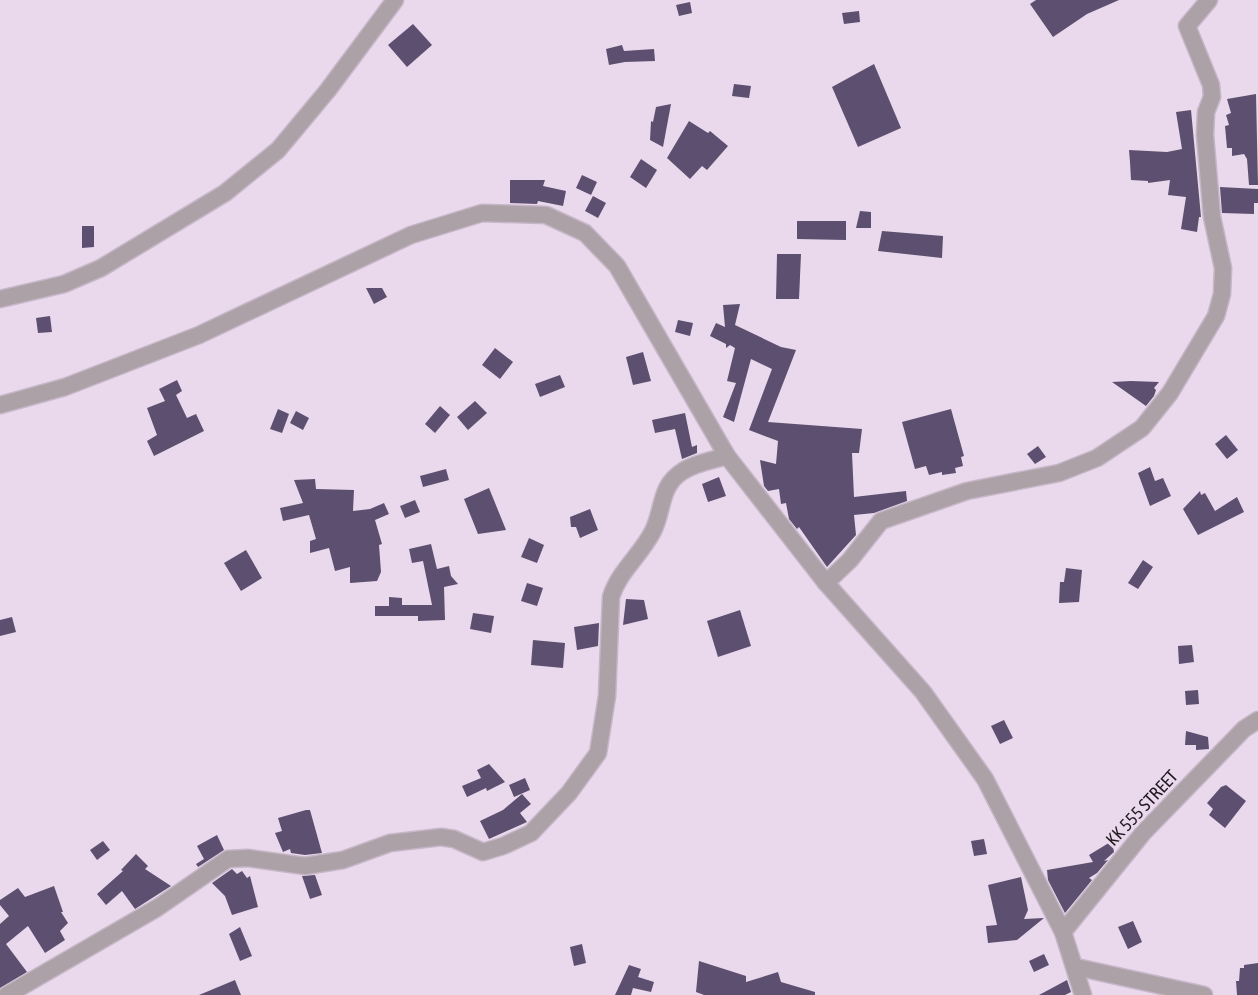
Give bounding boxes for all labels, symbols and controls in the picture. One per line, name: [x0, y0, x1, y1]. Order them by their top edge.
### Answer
street label: KK 555 STREET: [1101, 765, 1182, 850]

